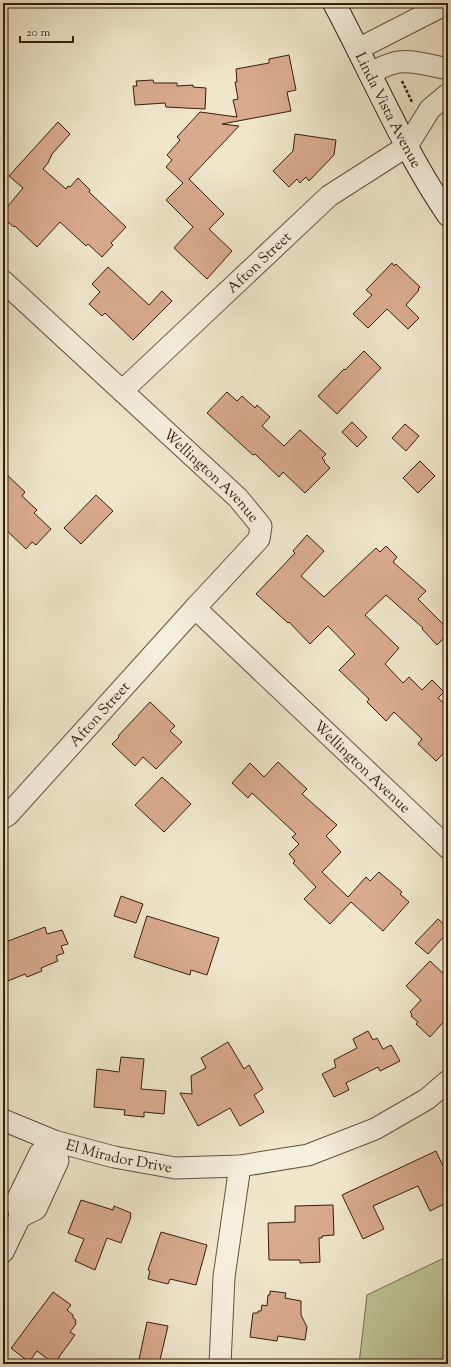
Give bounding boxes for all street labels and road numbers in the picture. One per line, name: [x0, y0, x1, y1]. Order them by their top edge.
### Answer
street label: Linda Vista Avenue: [349, 49, 426, 172]
street label: Afton Street: [223, 228, 297, 299]
street label: Wellington Avenue: [158, 425, 263, 528]
street label: Afton Street: [65, 678, 136, 752]
street label: Wellington Avenue: [308, 717, 414, 819]
street label: El Mirador Drive: [63, 1136, 174, 1179]

